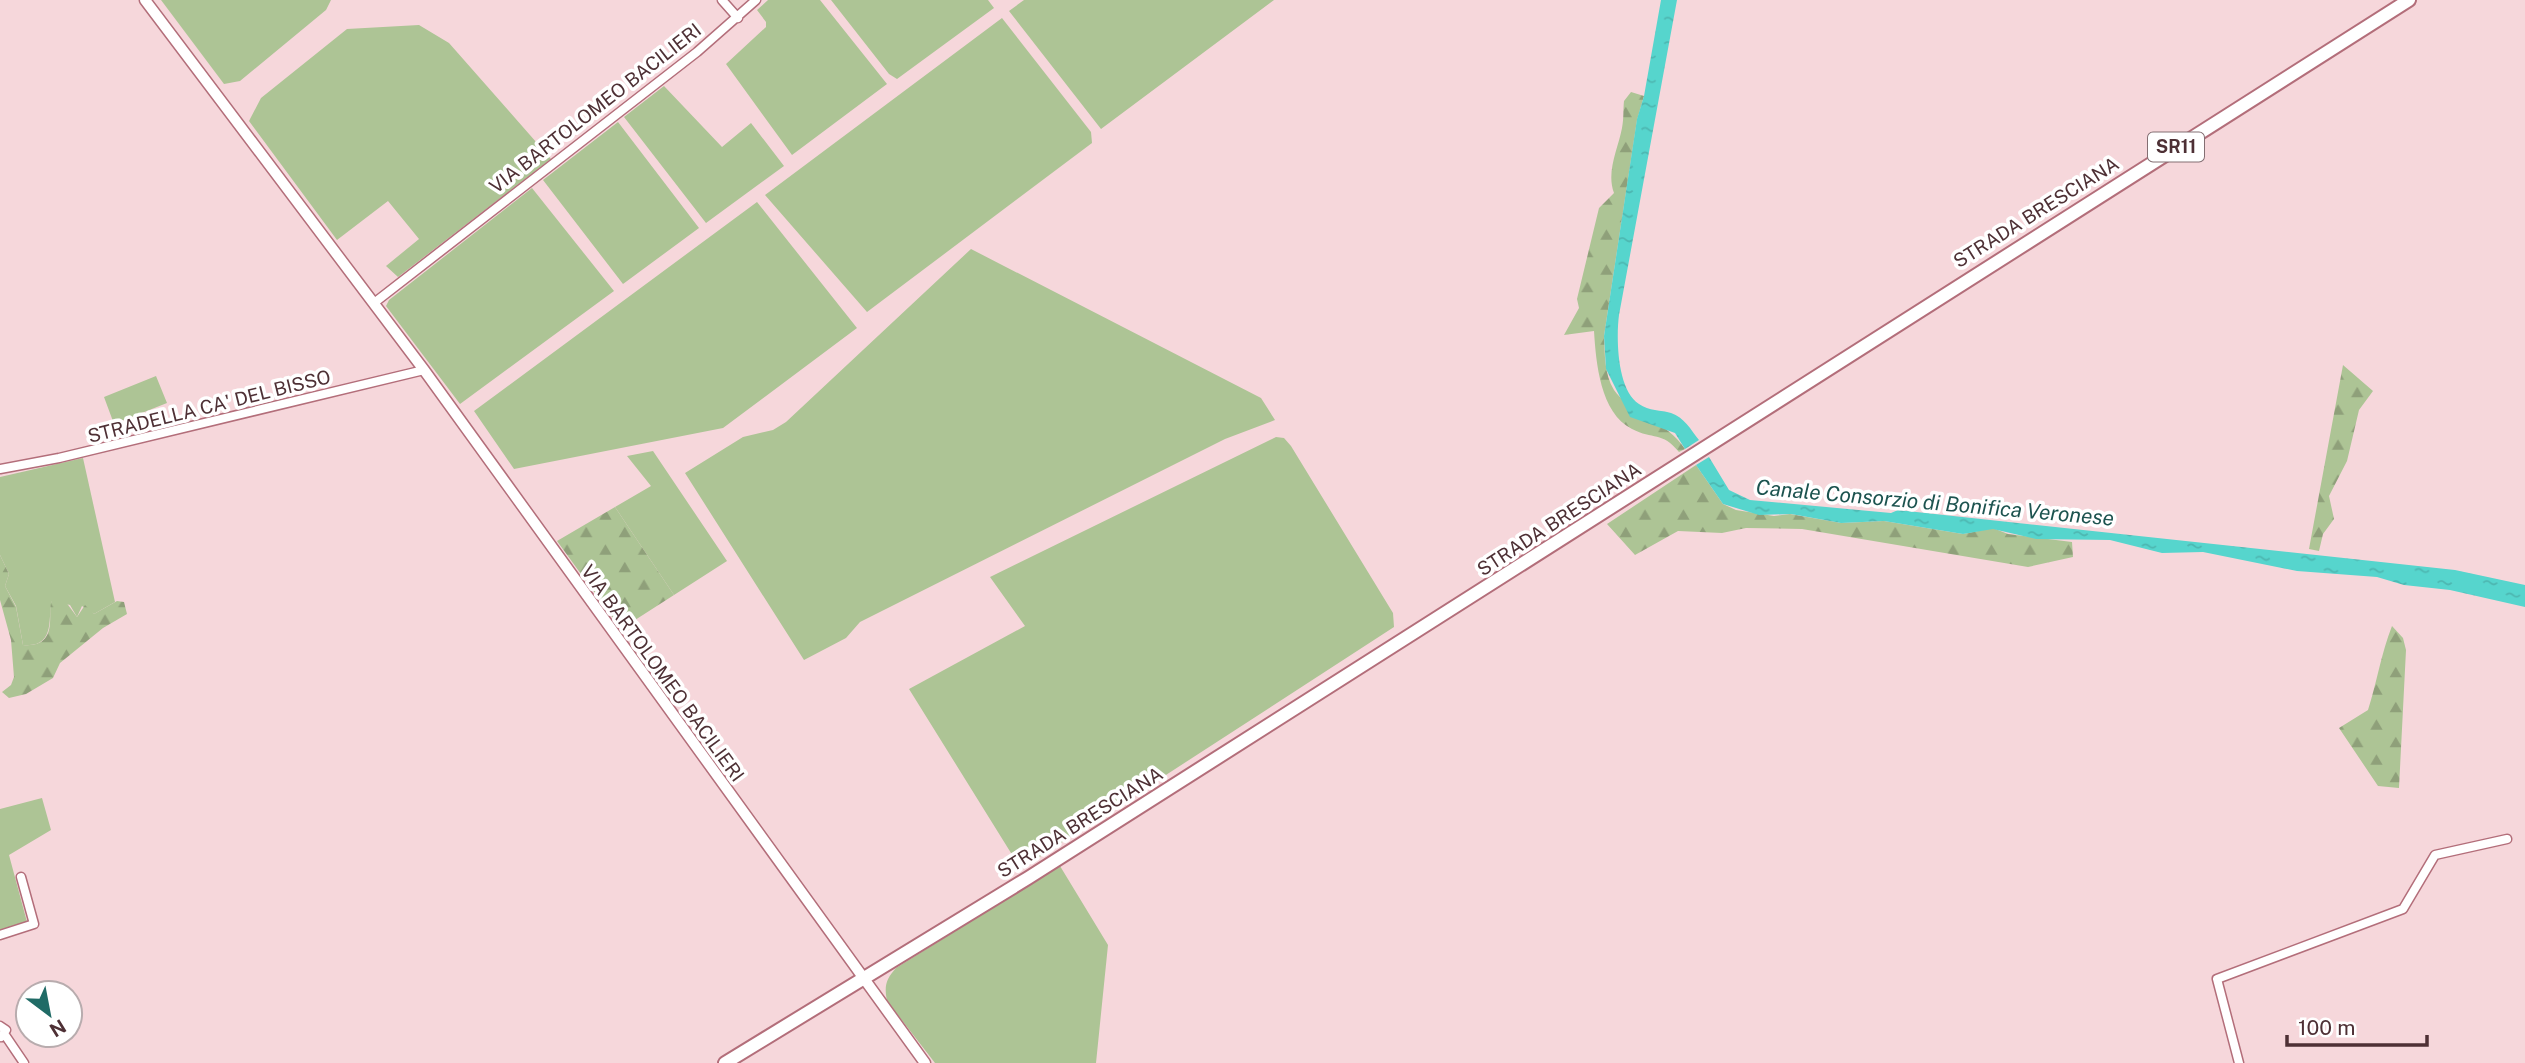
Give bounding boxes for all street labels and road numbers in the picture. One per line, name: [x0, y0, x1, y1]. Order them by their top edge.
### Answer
street label: VIA BARTOLOMEO BACILIERI: [485, 19, 705, 197]
road number: SR11: [2148, 132, 2204, 162]
street label: STRADA BRESCIANA: [1949, 152, 2123, 272]
street label: STRADELLA CA' DEL BISSO: [85, 365, 333, 447]
street label: STRADA BRESCIANA: [1473, 458, 1645, 580]
street label: VIA BARTOLOMEO BACILIERI: [577, 560, 749, 786]
street label: STRADA BRESCIANA: [993, 762, 1167, 882]

